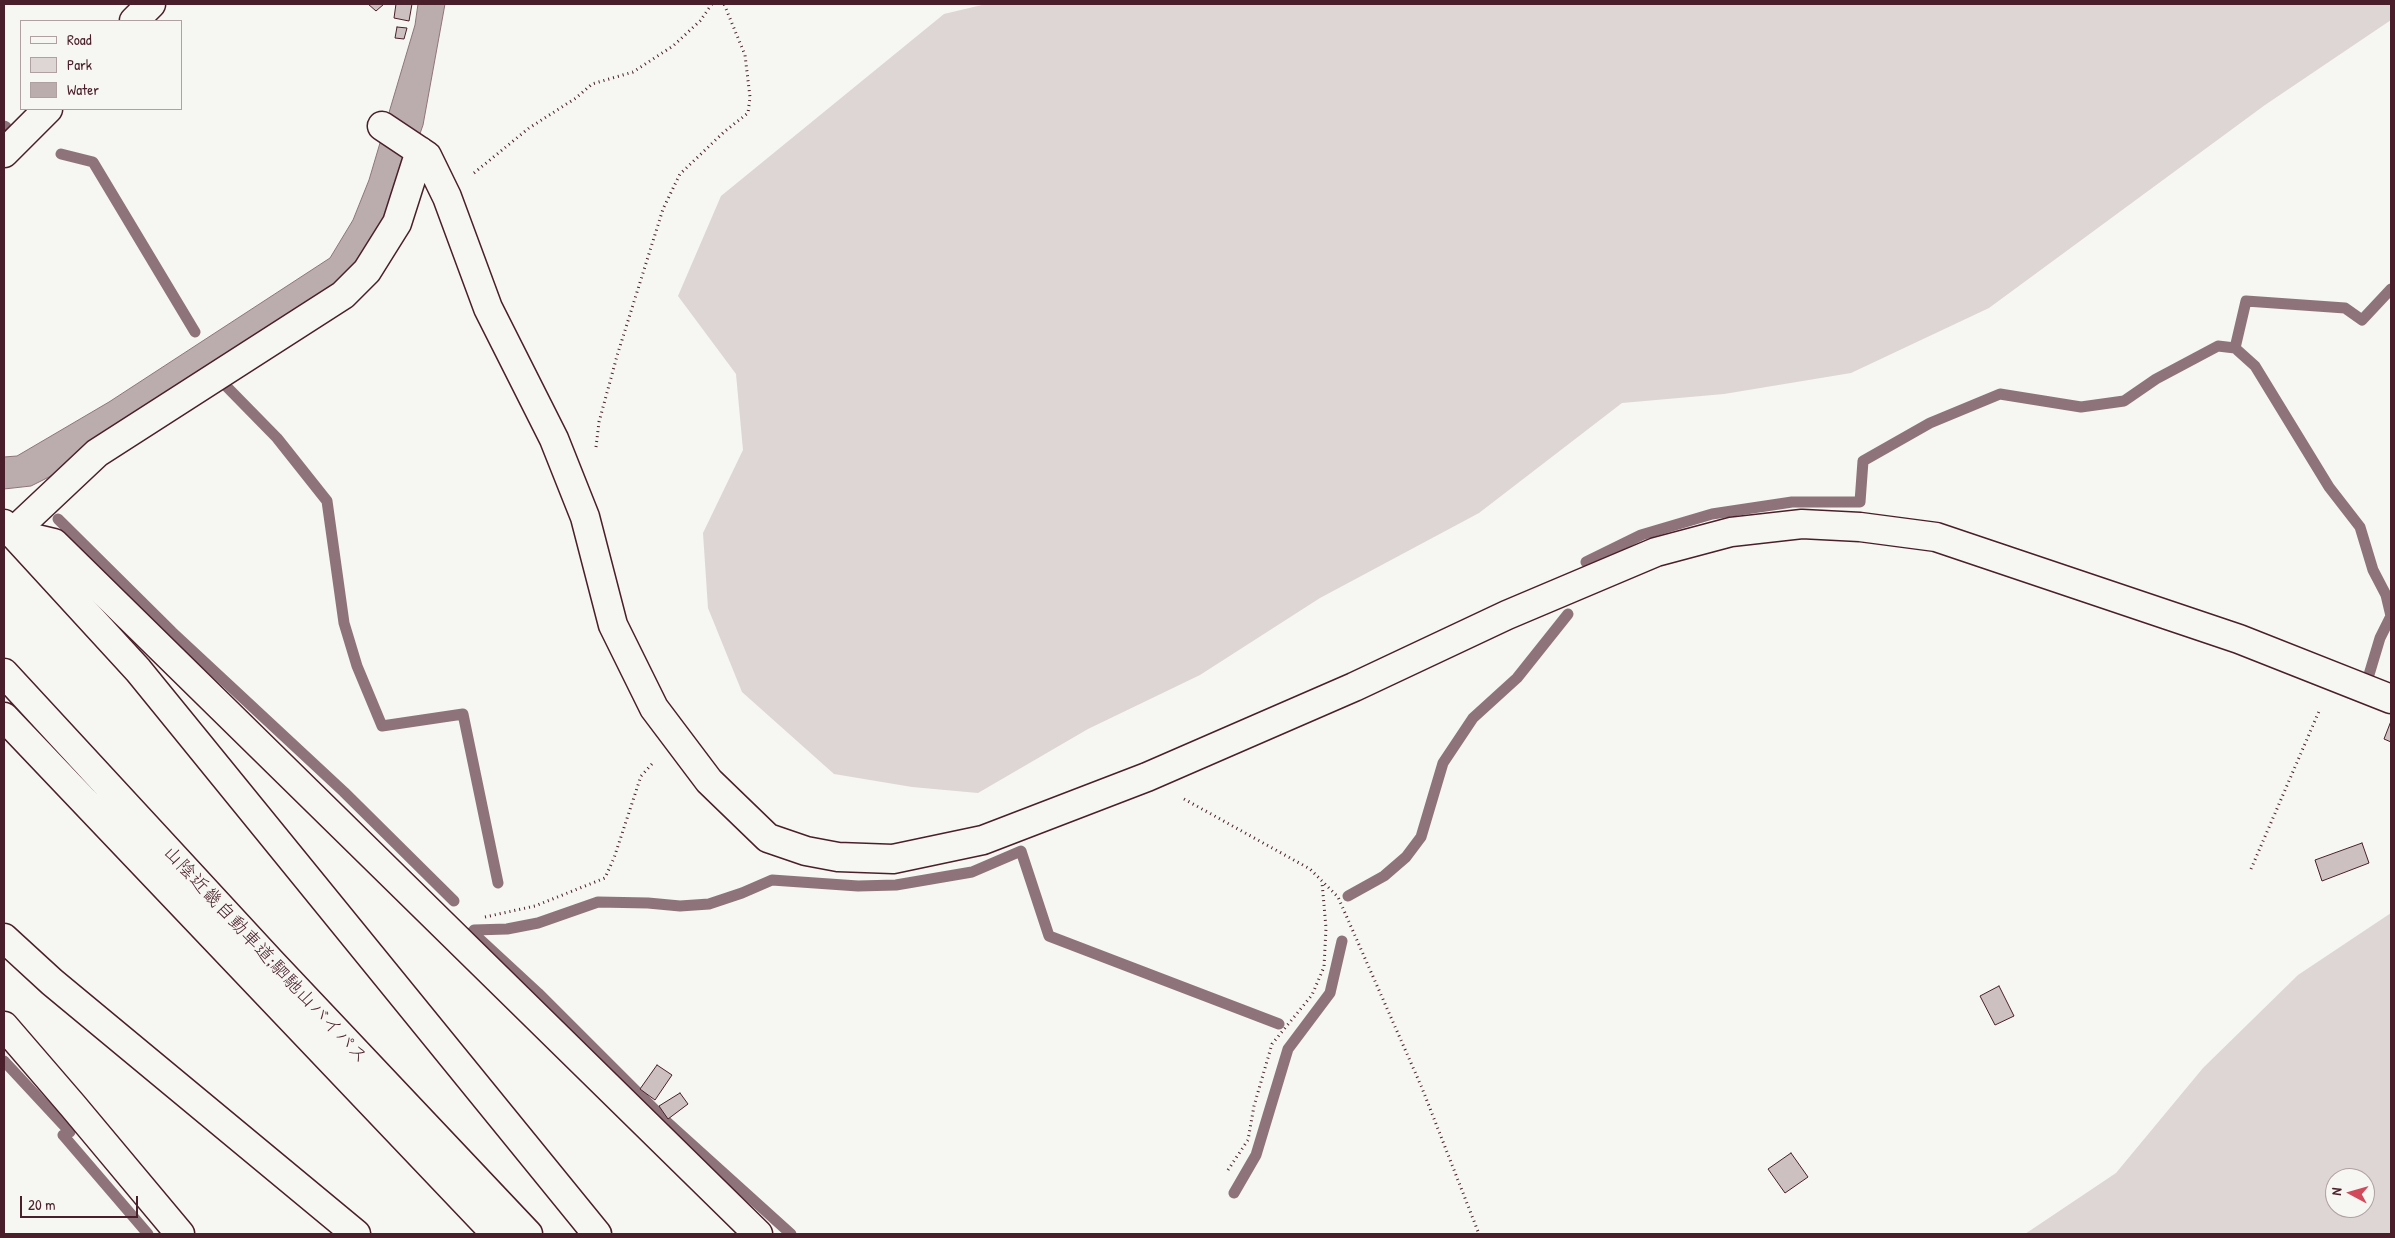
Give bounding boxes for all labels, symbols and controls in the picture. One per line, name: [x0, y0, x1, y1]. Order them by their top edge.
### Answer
legend: [20, 20, 182, 110]
text: Road: [67, 29, 92, 50]
text: Park: [67, 54, 92, 75]
text: Water: [67, 79, 99, 100]
street label: 山陰近畿自動車道;駟馳山バイパス: [158, 841, 372, 1069]
north arrow: [2325, 1168, 2375, 1218]
scale bar: [22, 1186, 140, 1218]
text: N: [2326, 1187, 2345, 1196]
text: 20 m: [28, 1194, 55, 1215]

